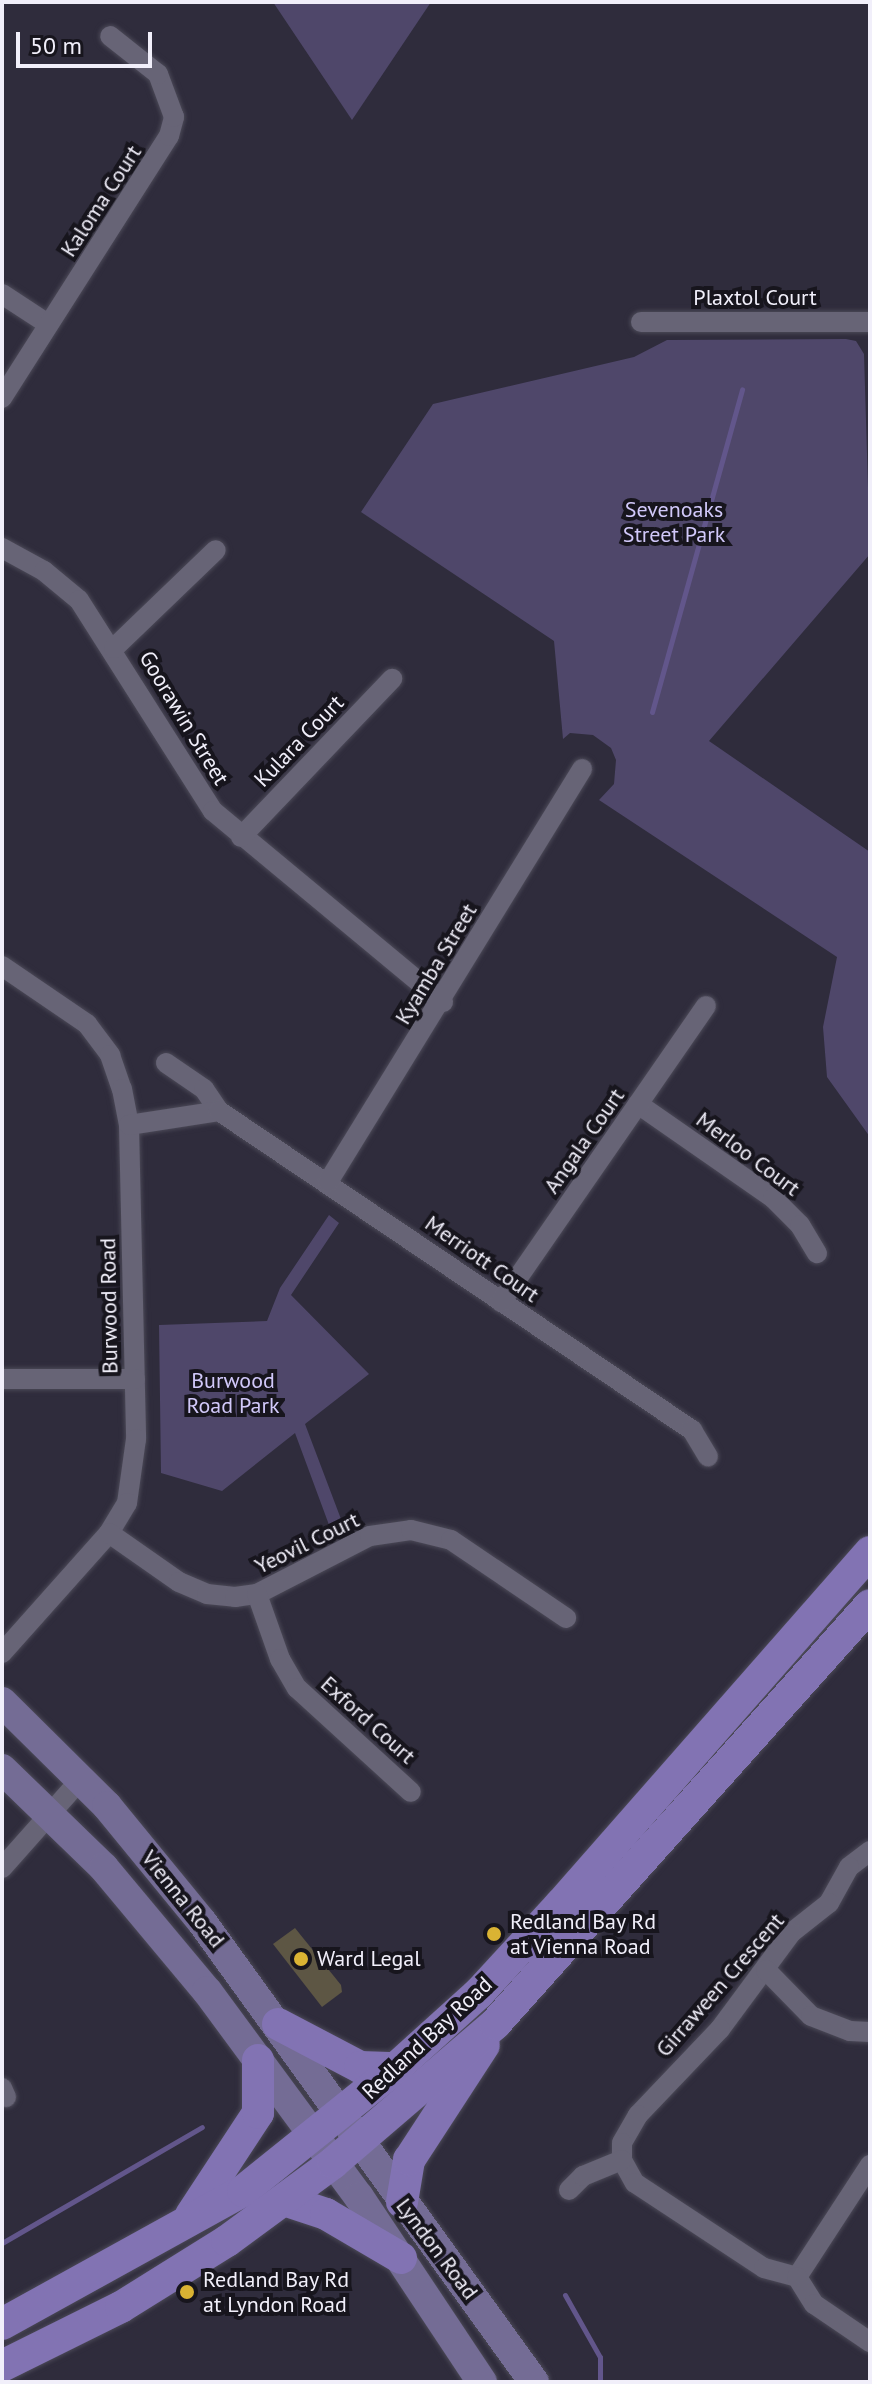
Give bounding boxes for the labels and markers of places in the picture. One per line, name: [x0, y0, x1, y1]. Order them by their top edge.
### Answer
place label: Redland Bay Rd at Vienna Road: [510, 1908, 657, 1960]
marker: Redland Bay Rd at Vienna Road: [485, 1925, 503, 1943]
place label: Ward Legal: [317, 1946, 421, 1972]
marker: Ward Legal: [292, 1950, 310, 1968]
place label: Redland Bay Rd at Lyndon Road: [203, 2266, 350, 2318]
marker: Redland Bay Rd at Lyndon Road: [178, 2283, 196, 2301]

